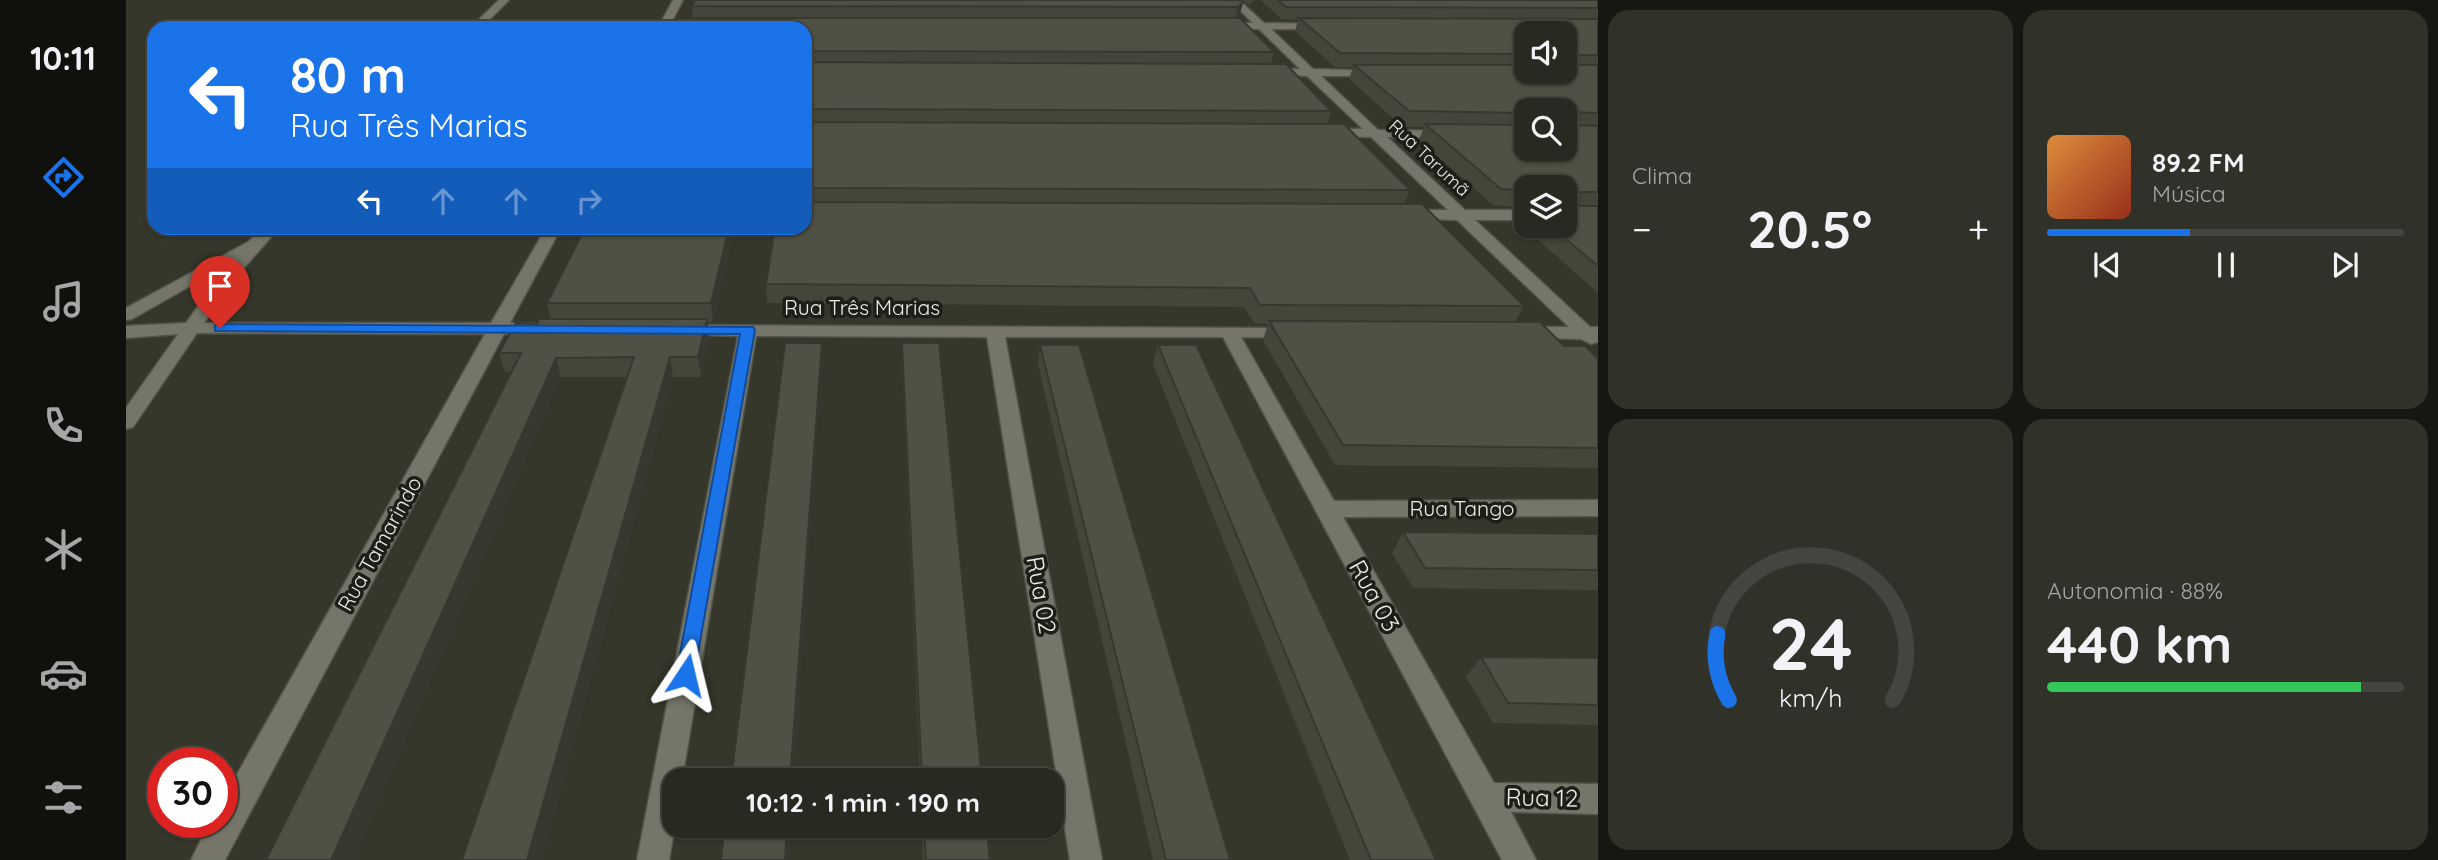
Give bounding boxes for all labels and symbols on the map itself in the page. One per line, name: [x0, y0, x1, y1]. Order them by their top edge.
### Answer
street label: Rua Tarumã: [1384, 114, 1475, 201]
pin: [190, 256, 250, 328]
street label: Rua Três Marias: [784, 294, 940, 320]
street label: Rua Tamarindo: [331, 472, 427, 615]
street label: Rua Tango: [1409, 495, 1515, 521]
street label: Rua 02: [1020, 554, 1064, 636]
street label: Rua 03: [1343, 554, 1407, 637]
position arrow: [649, 638, 723, 712]
speed limit sign: 30: [147, 747, 238, 838]
street label: Rua 12: [1505, 781, 1579, 813]

